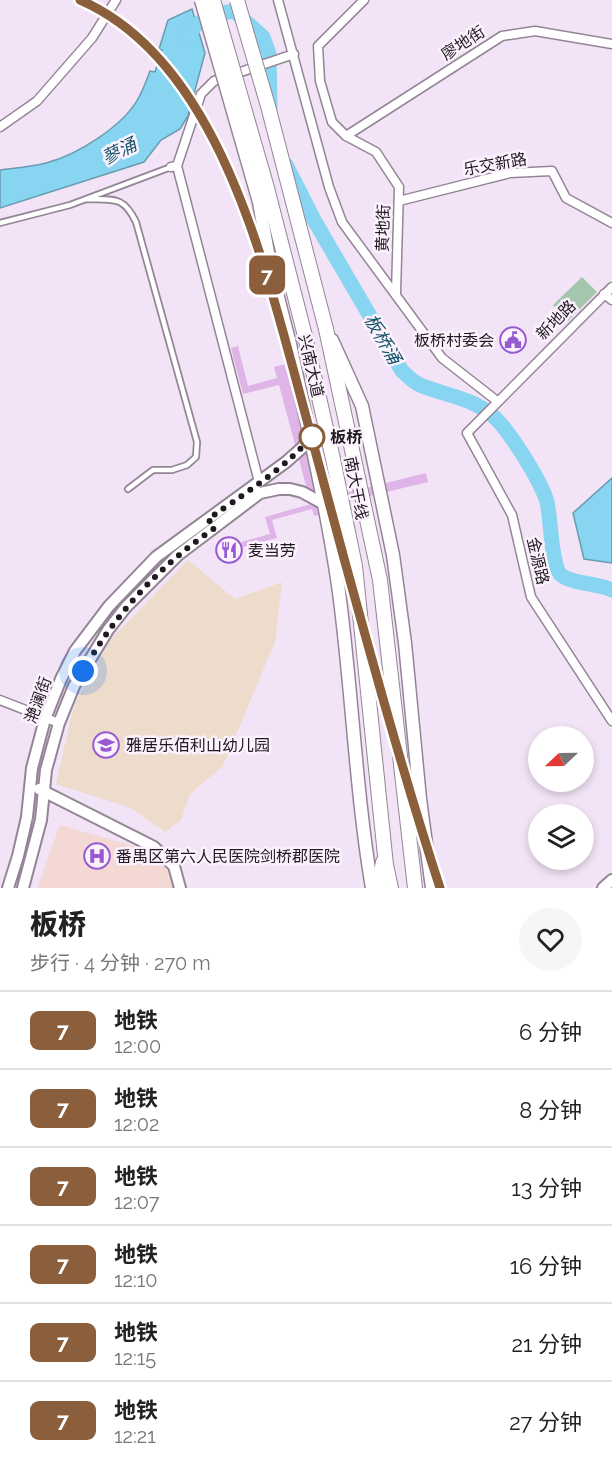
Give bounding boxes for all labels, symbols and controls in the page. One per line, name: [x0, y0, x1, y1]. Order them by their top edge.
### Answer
street label: 廖地街: [438, 22, 488, 64]
water label: 蓼涌: [98, 133, 142, 168]
street label: 乐交新路: [462, 149, 528, 179]
street label: 黄地街: [373, 204, 393, 252]
line badge: 7: [248, 256, 286, 294]
text: 7: [261, 263, 273, 288]
street label: 新地路: [532, 296, 580, 344]
water label: 板桥涌: [360, 310, 407, 369]
public building icon: 板桥村委会: [498, 325, 528, 355]
place label: 板桥村委会: [414, 331, 494, 350]
street label: 兴南大道: [295, 333, 327, 399]
marker: 板桥: [299, 424, 325, 450]
place label: 板桥: [330, 428, 363, 447]
street label: 南大干线: [341, 455, 371, 521]
restaurant icon: 麦当劳: [214, 535, 244, 565]
street label: 金源路: [523, 535, 553, 587]
place label: 麦当劳: [248, 541, 296, 560]
your location: [68, 656, 98, 686]
street label: 滟澜街: [21, 674, 55, 726]
north arrow: [528, 726, 594, 792]
map controls: [528, 726, 594, 870]
school or university icon: 雅居乐佰利山幼儿园: [91, 730, 121, 760]
place label: 雅居乐佰利山幼儿园: [126, 736, 270, 755]
button: layers: [528, 804, 594, 870]
hospital icon: 番禺区第六人民医院剑桥郡医院: [82, 841, 112, 871]
place label: 番禺区第六人民医院剑桥郡医院: [116, 847, 340, 866]
text: 板桥: [30, 908, 86, 941]
button: heart: [519, 908, 582, 971]
text: 步行 · 4 分钟 · 270 m: [30, 951, 211, 975]
text: 地铁: [114, 1007, 158, 1033]
text: 7: [57, 1018, 69, 1043]
text: 6 分钟: [519, 1019, 582, 1045]
text: 12:00: [114, 1034, 161, 1058]
text: 地铁: [114, 1085, 158, 1111]
text: 7: [57, 1096, 69, 1121]
text: 8 分钟: [519, 1097, 582, 1123]
text: 12:02: [114, 1112, 159, 1136]
text: 地铁: [114, 1163, 158, 1189]
text: 7: [57, 1174, 69, 1199]
text: 13 分钟: [511, 1175, 582, 1201]
text: 12:07: [114, 1190, 160, 1214]
text: 地铁: [114, 1241, 158, 1267]
text: 7: [57, 1252, 69, 1277]
text: 16 分钟: [510, 1253, 582, 1279]
text: 12:10: [114, 1268, 158, 1292]
text: 地铁: [114, 1319, 158, 1345]
text: 7: [57, 1330, 69, 1355]
text: 21 分钟: [512, 1331, 582, 1357]
text: 12:15: [114, 1346, 156, 1370]
text: 地铁: [114, 1397, 158, 1423]
text: 7: [57, 1408, 69, 1433]
text: 27 分钟: [509, 1409, 582, 1435]
text: 12:21: [114, 1424, 156, 1448]

